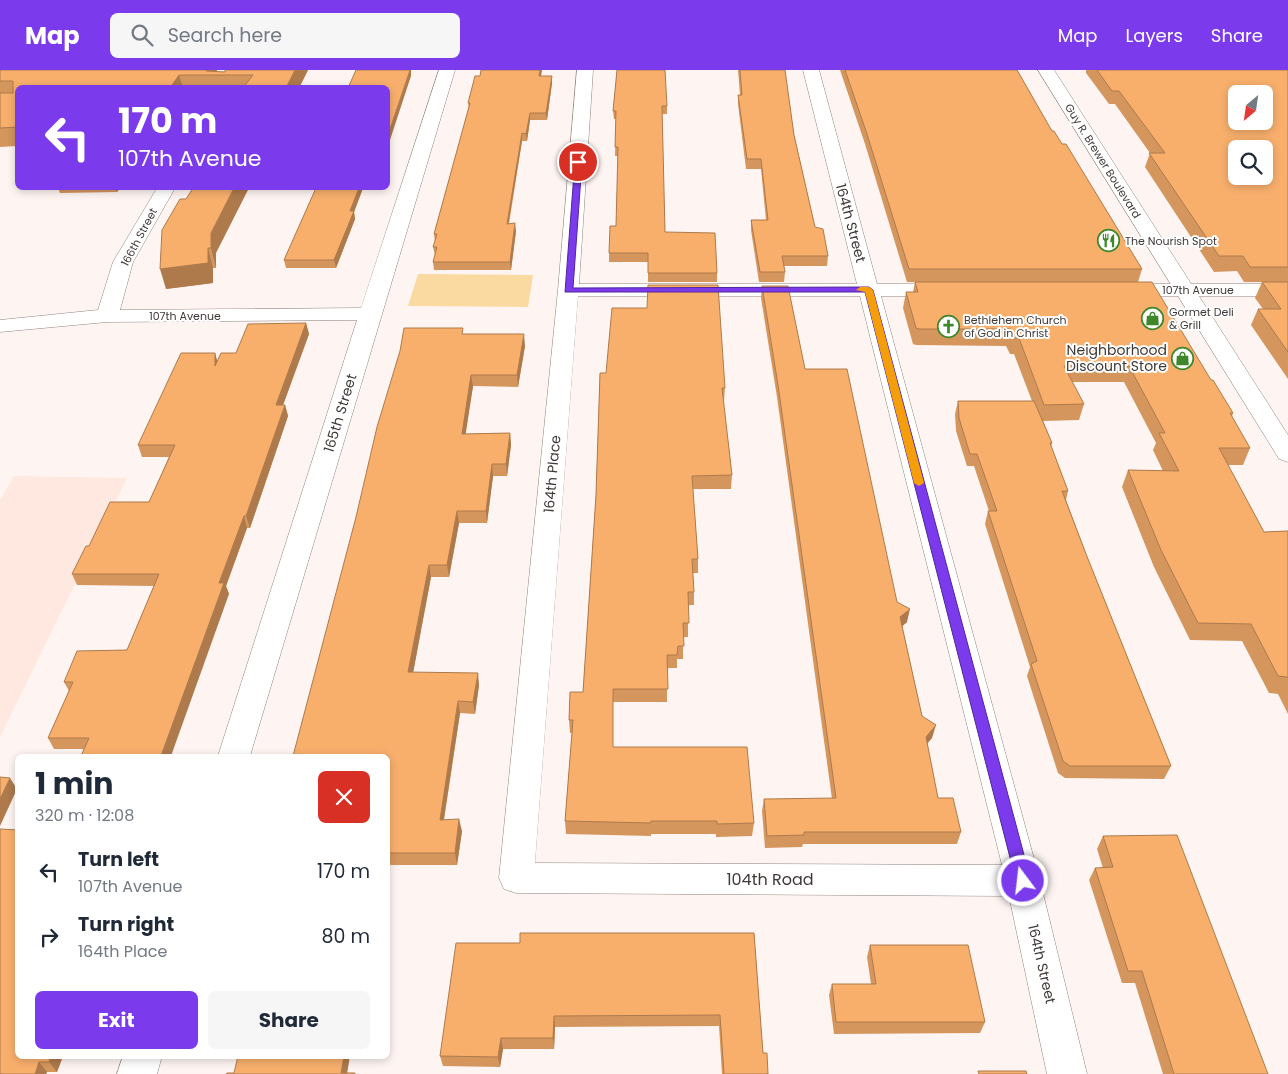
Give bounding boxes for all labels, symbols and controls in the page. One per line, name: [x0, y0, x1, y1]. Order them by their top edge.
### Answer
search box: [110, 13, 460, 58]
text: Map: [25, 19, 80, 52]
icon: search: [128, 21, 156, 49]
text: Search here: [168, 22, 282, 49]
text: Map: [1058, 23, 1098, 48]
text: Layers: [1126, 23, 1183, 48]
text: Share: [1211, 23, 1263, 48]
north arrow: [1228, 85, 1272, 130]
map controls: [1228, 85, 1273, 185]
text: 170 m: [118, 96, 217, 145]
street label: Guy R. Brewer Boulevard: [1061, 100, 1145, 222]
icon: left: [35, 105, 100, 170]
button: search: [1228, 140, 1273, 185]
pin: [557, 141, 599, 183]
text: 107th Avenue: [118, 143, 261, 174]
icon: arrive: [564, 148, 592, 176]
street label: 164th Street: [831, 181, 871, 265]
street label: 166th Street: [117, 205, 161, 269]
restaurant icon: The Nourish Spot: [1097, 229, 1121, 253]
place label: The Nourish Spot: [1125, 233, 1217, 249]
street label: 107th Avenue: [1162, 282, 1234, 298]
place label: Gormet Deli & Grill: [1169, 304, 1234, 333]
shop icon: Gormet Deli & Grill: [1141, 306, 1165, 330]
street label: 107th Avenue: [149, 308, 221, 324]
place label: Bethlehem Church of God in Christ: [964, 312, 1067, 341]
church icon: Bethlehem Church of God in Christ: [936, 314, 960, 338]
place label: Neighborhood Discount Store: [1066, 340, 1167, 376]
shop icon: Neighborhood Discount Store: [1171, 346, 1195, 370]
street label: 165th Street: [319, 371, 361, 455]
street label: 164th Place: [539, 434, 565, 514]
text: 1 min: [35, 762, 113, 805]
button: close: [318, 771, 370, 823]
text: 320 m · 12:08: [35, 804, 134, 827]
text: Turn left: [78, 846, 159, 873]
position arrow: [996, 854, 1048, 906]
icon: left: [35, 858, 63, 886]
text: 170 m: [317, 858, 370, 885]
street label: 104th Road: [726, 868, 814, 891]
text: 107th Avenue: [78, 875, 182, 898]
text: Turn right: [78, 911, 174, 938]
street label: 164th Street: [1023, 922, 1061, 1006]
icon: right: [35, 923, 63, 951]
text: 80 m: [321, 923, 370, 950]
text: 164th Place: [78, 940, 167, 963]
button: Exit: [35, 991, 198, 1049]
button: Share: [208, 991, 370, 1049]

